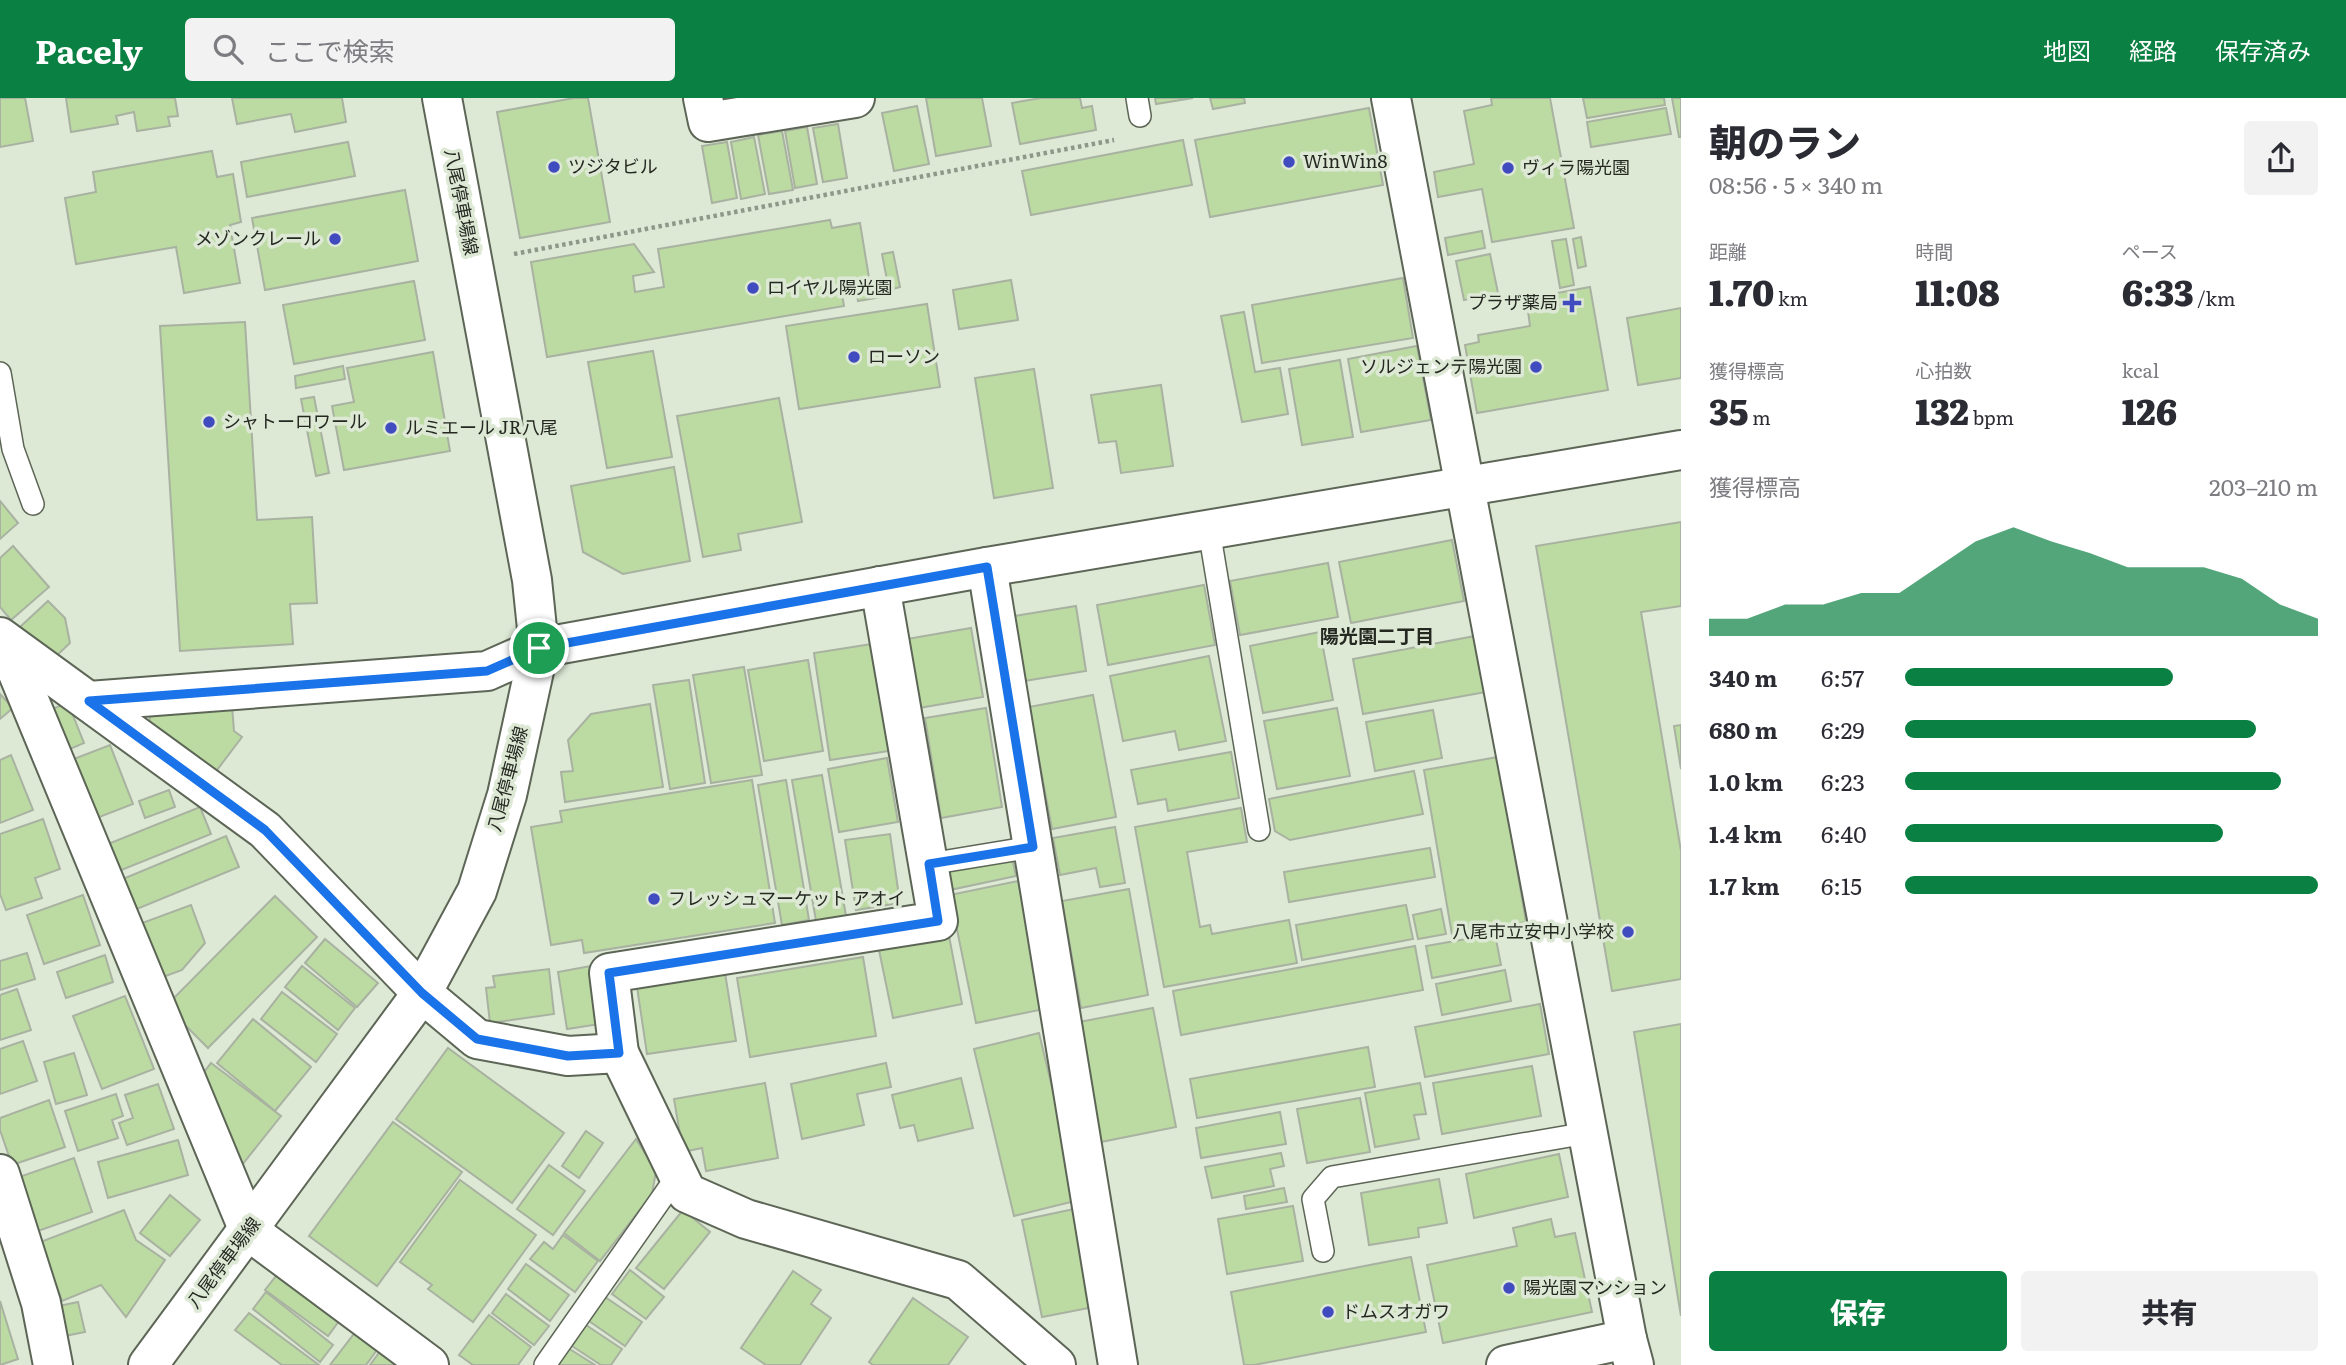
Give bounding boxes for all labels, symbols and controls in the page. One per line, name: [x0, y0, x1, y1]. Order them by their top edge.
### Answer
search box: [185, 18, 675, 81]
text: Pacely: [35, 25, 143, 74]
icon: search: [209, 30, 247, 68]
text: ここで検索: [265, 30, 395, 69]
text: 地図: [2043, 32, 2091, 67]
text: 経路: [2129, 32, 2177, 67]
text: 保存済み: [2215, 32, 2311, 67]
text: 朝のラン: [1709, 112, 1861, 169]
button: share: [2244, 121, 2318, 195]
street label: 八尾停車場線: [439, 146, 486, 257]
place label: WinWin8: [1303, 147, 1387, 174]
place label: ツジタビル: [568, 152, 658, 179]
place label: ヴィラ陽光園: [1522, 153, 1630, 180]
marker: WinWin8: [1281, 154, 1297, 170]
marker: ツジタビル: [546, 159, 562, 175]
marker: ヴィラ陽光園: [1500, 160, 1516, 176]
text: 08:56 · 5 × 340 m: [1709, 167, 1883, 201]
place label: メゾンクレール: [195, 224, 321, 251]
marker: メゾンクレール: [327, 231, 343, 247]
text: 距離: [1709, 237, 1747, 265]
text: 時間: [1915, 237, 1953, 265]
text: ペース: [2122, 237, 2178, 265]
text: 1.70: [1709, 265, 1774, 317]
text: 11:08: [1915, 265, 2000, 317]
text: 6:33: [2122, 265, 2194, 317]
place label: ロイヤル陽光園: [767, 273, 892, 300]
marker: ロイヤル陽光園: [745, 280, 761, 296]
text: km: [1774, 284, 1808, 312]
text: /km: [2194, 284, 2235, 312]
place label: プラザ薬局: [1468, 288, 1558, 315]
marker: プラザ薬局: [1564, 295, 1580, 311]
place label: ローソン: [868, 342, 940, 369]
marker: ローソン: [846, 349, 862, 365]
place label: ソルジェンテ陽光園: [1360, 352, 1522, 379]
text: 獲得標高: [1709, 356, 1785, 384]
text: 心拍数: [1915, 356, 1972, 384]
text: kcal: [2122, 356, 2159, 384]
marker: ソルジェンテ陽光園: [1528, 359, 1544, 375]
text: 35: [1709, 384, 1748, 436]
text: 132: [1915, 384, 1969, 436]
text: 126: [2122, 384, 2177, 436]
text: m: [1748, 403, 1771, 431]
text: bpm: [1969, 403, 2014, 431]
place label: シャトーロワール: [223, 407, 367, 434]
place label: ルミエール JR八尾: [405, 413, 558, 440]
marker: シャトーロワール: [201, 414, 217, 430]
marker: ルミエール JR八尾: [383, 420, 399, 436]
text: 獲得標高: [1709, 469, 1801, 503]
text: 203–210 m: [2209, 469, 2318, 503]
pin: [509, 618, 569, 678]
district label: 陽光園二丁目: [1320, 621, 1434, 649]
icon: arrive: [520, 629, 558, 667]
text: 340 m: [1709, 660, 1777, 694]
text: 6:57: [1821, 660, 1864, 694]
text: 680 m: [1709, 712, 1778, 746]
text: 6:29: [1821, 712, 1864, 746]
street label: 八尾停車場線: [480, 723, 534, 834]
text: 1.0 km: [1709, 764, 1783, 798]
text: 6:23: [1821, 764, 1865, 798]
text: 1.4 km: [1709, 816, 1782, 850]
text: 6:40: [1821, 816, 1867, 850]
text: 1.7 km: [1709, 868, 1780, 902]
text: 6:15: [1821, 868, 1862, 902]
place label: フレッシュマーケット アオイ: [668, 884, 906, 911]
marker: フレッシュマーケット アオイ: [646, 891, 662, 907]
place label: 八尾市立安中小学校: [1452, 917, 1614, 944]
marker: 八尾市立安中小学校: [1620, 924, 1636, 940]
street label: 八尾停車場線: [180, 1211, 266, 1313]
button: 保存: [1709, 1271, 2007, 1351]
button: 共有: [2021, 1271, 2318, 1351]
place label: 陽光園マンション: [1523, 1273, 1667, 1300]
marker: 陽光園マンション: [1501, 1280, 1517, 1296]
place label: ドムスオガワ: [1342, 1297, 1450, 1324]
marker: ドムスオガワ: [1320, 1304, 1336, 1320]

